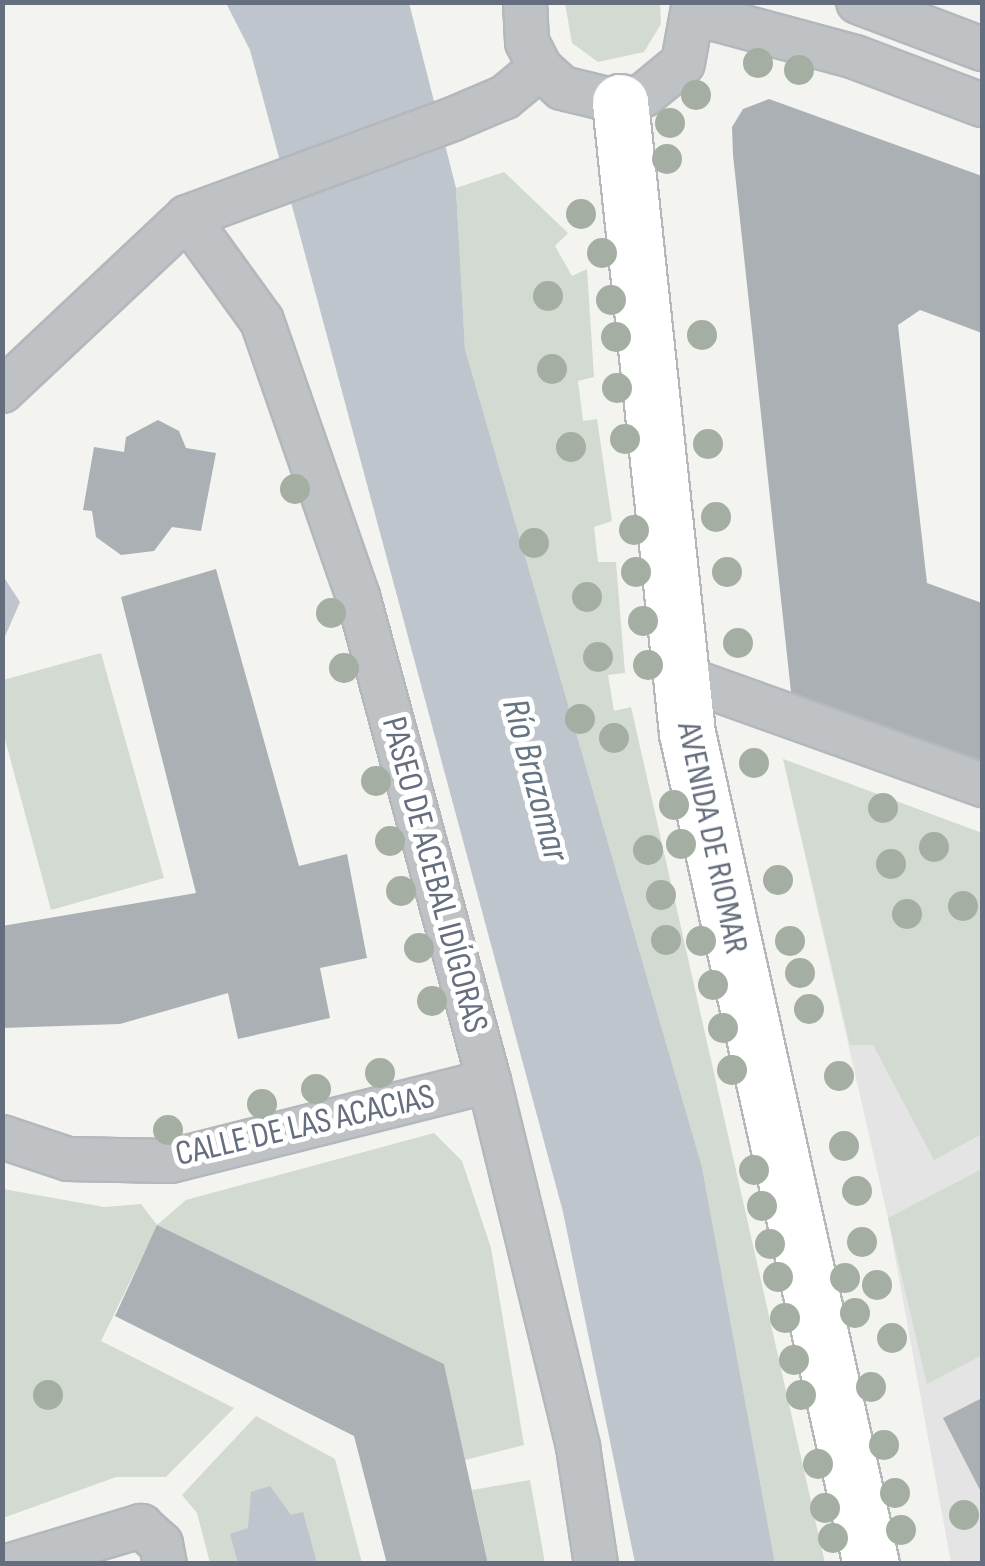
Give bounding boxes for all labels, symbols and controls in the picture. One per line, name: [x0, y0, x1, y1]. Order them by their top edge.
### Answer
water label: Río Brazomar: [492, 694, 578, 866]
street label: PASEO DE ACEBAL IDÍGORAS: [372, 713, 496, 1037]
street label: AVENIDA DE RIOMAR: [667, 718, 757, 958]
street label: CALLE DE LAS ACACIAS: [172, 1076, 438, 1176]

